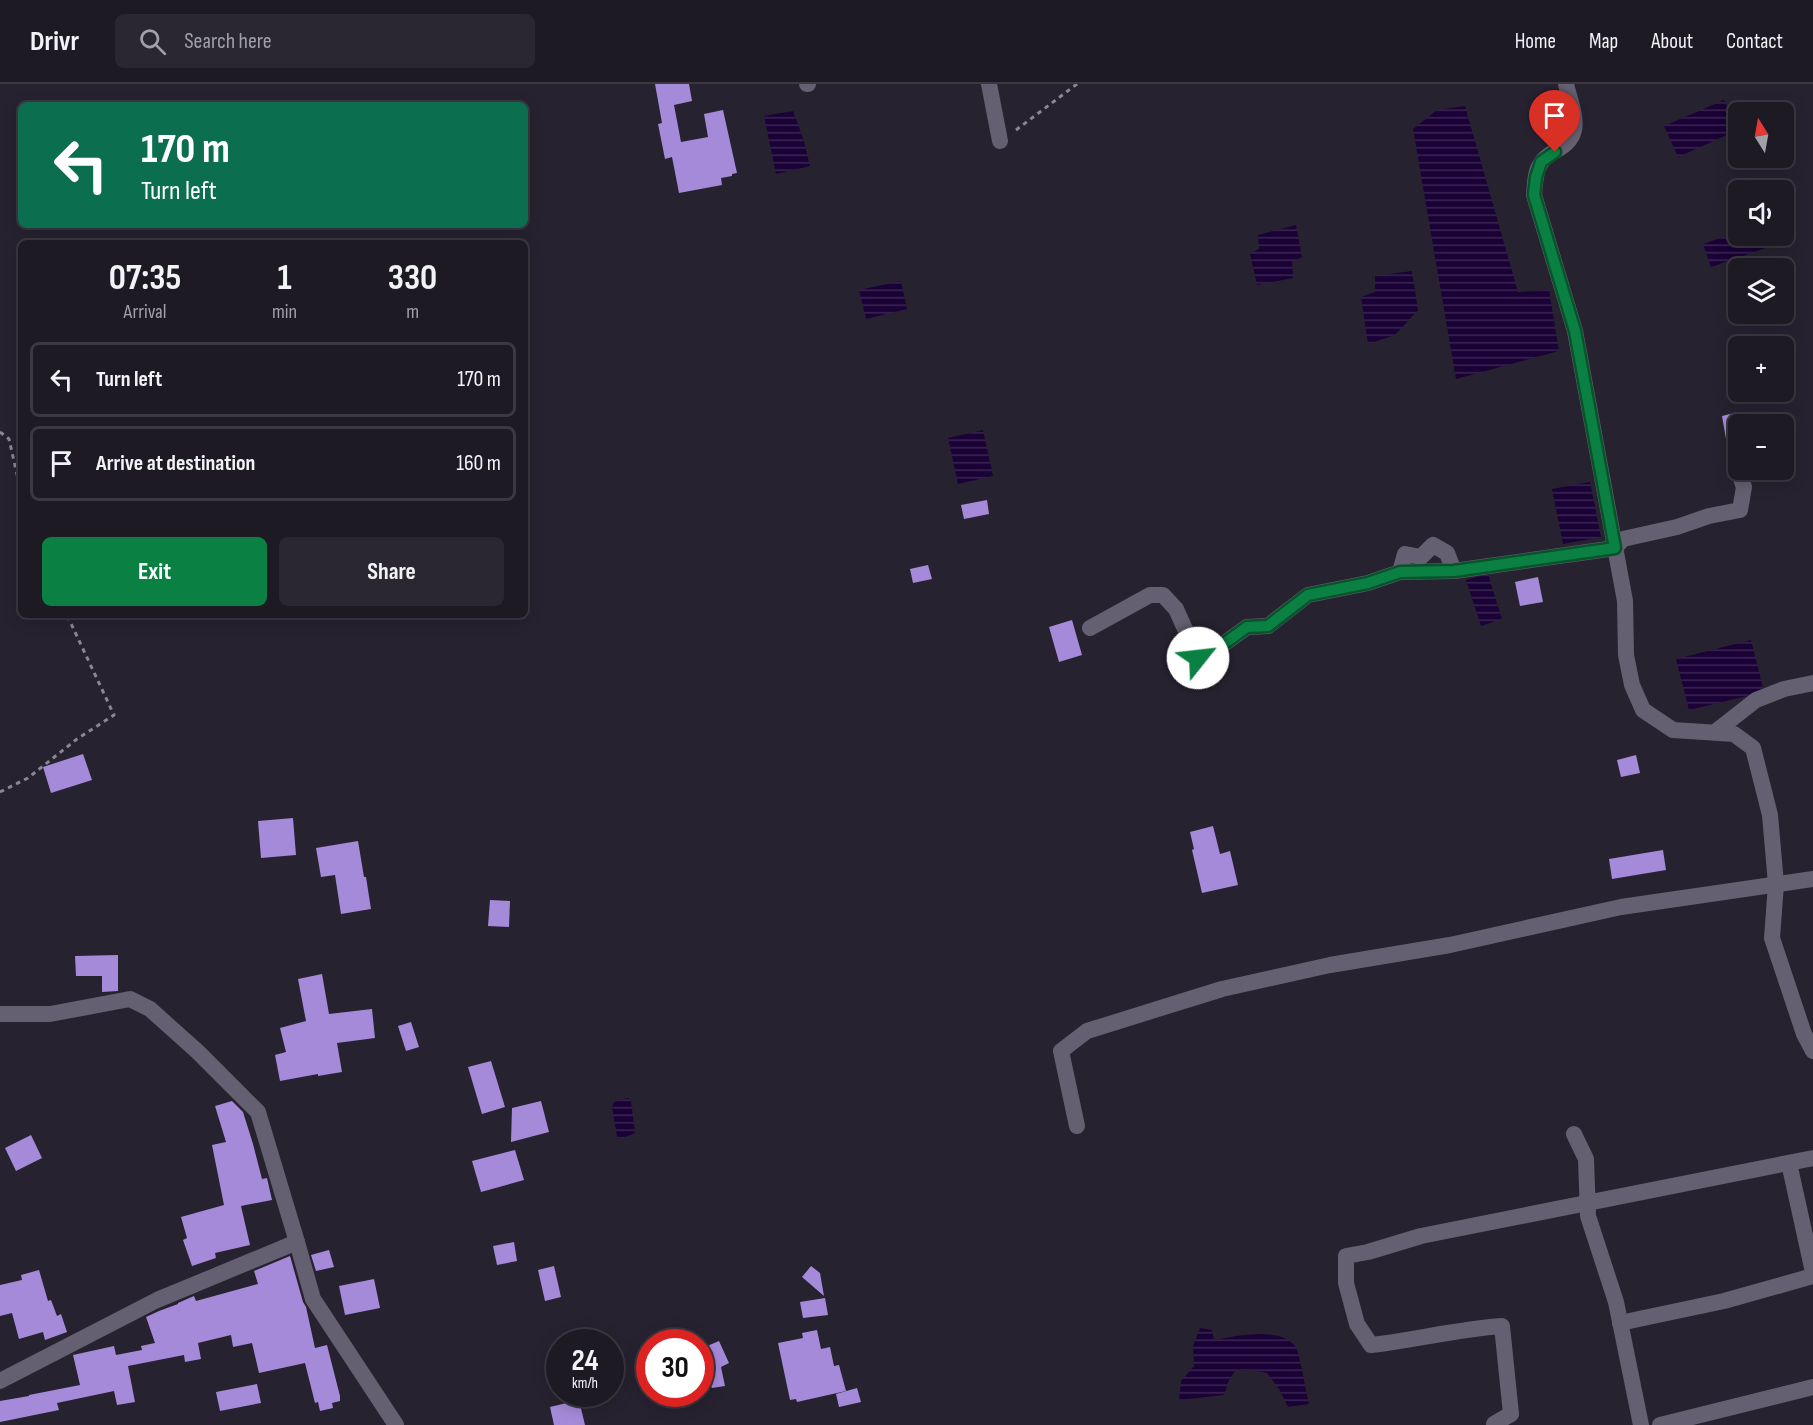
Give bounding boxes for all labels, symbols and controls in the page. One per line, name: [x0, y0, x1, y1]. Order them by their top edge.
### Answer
search box: [115, 14, 535, 68]
text: Drivr: [30, 25, 79, 58]
icon: search: [136, 25, 169, 58]
text: Search here: [184, 28, 272, 55]
text: Home: [1515, 29, 1556, 54]
text: Map: [1589, 29, 1618, 54]
text: About: [1651, 29, 1693, 54]
text: Contact: [1726, 29, 1783, 54]
pin: [1529, 90, 1580, 152]
icon: arrive: [1538, 99, 1571, 132]
north arrow: [1728, 102, 1794, 168]
map controls: [1728, 102, 1794, 480]
text: 170 m: [141, 124, 230, 175]
icon: left: [42, 126, 120, 204]
text: Turn left: [141, 175, 217, 207]
button: sound: [1728, 180, 1794, 246]
text: 07:35: [109, 257, 181, 300]
text: 1: [278, 257, 292, 300]
text: 330: [388, 257, 437, 300]
button: layers: [1728, 258, 1794, 324]
text: Arrival: [124, 300, 167, 324]
text: min: [272, 300, 297, 324]
text: m: [406, 300, 419, 324]
button: +: [1728, 336, 1794, 402]
icon: left: [45, 363, 78, 396]
text: Turn left: [96, 366, 162, 393]
text: 170 m: [457, 366, 501, 393]
button: −: [1728, 414, 1794, 480]
icon: arrive: [45, 447, 78, 480]
text: Arrive at destination: [96, 450, 255, 477]
text: 160 m: [456, 450, 501, 477]
button: Exit: [42, 537, 267, 606]
button: Share: [279, 537, 504, 606]
position arrow: [1166, 626, 1230, 690]
speed limit sign: 30: [636, 1329, 714, 1407]
text: 24: [572, 1343, 598, 1379]
text: km/h: [572, 1374, 598, 1393]

